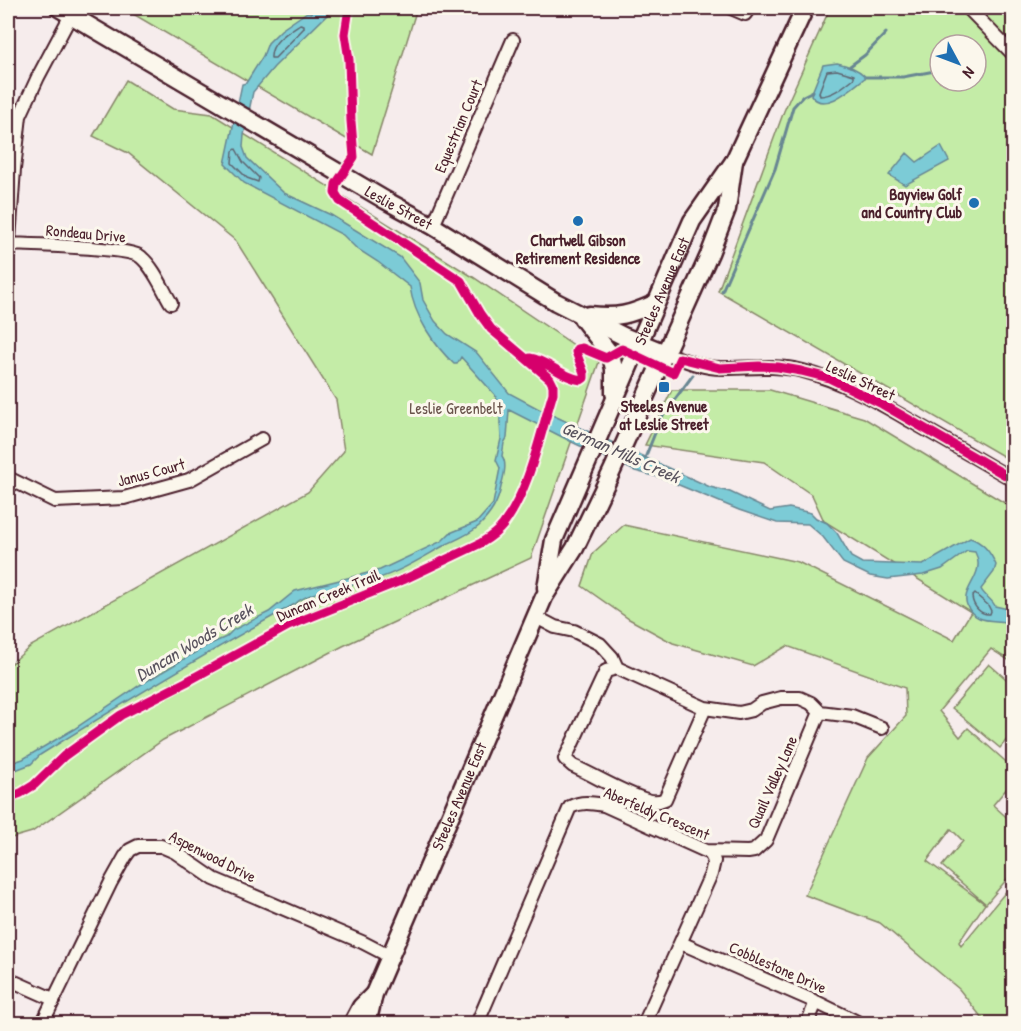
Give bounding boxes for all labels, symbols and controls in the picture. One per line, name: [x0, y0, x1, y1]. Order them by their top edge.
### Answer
north arrow: [928, 33, 988, 93]
text: N: [958, 62, 980, 84]
street label: Equestrian Court: [429, 76, 488, 176]
street label: Leslie Street: [361, 180, 437, 235]
place label: Bayview Golf and Country Club: [862, 183, 962, 224]
marker: Bayview Golf and Country Club: [967, 196, 981, 210]
marker: Chartwell Gibson Retirement Residence: [571, 214, 585, 228]
street label: Rondeau Drive: [45, 219, 127, 247]
place label: Chartwell Gibson Retirement Residence: [516, 229, 641, 269]
street label: Steeles Avenue East: [629, 233, 695, 348]
street label: Leslie Street: [823, 354, 899, 406]
marker: Steeles Avenue at Leslie Street: [657, 380, 671, 394]
place label: Steeles Avenue at Leslie Street: [619, 395, 709, 435]
park label: Leslie Greenbelt: [410, 397, 503, 419]
water label: German Mills Creek: [558, 415, 685, 490]
street label: Janus Court: [115, 452, 188, 492]
street label: Duncan Creek Trail: [273, 563, 384, 627]
water label: Duncan Woods Creek: [131, 596, 259, 687]
street label: Quail Valley Lane: [742, 732, 803, 832]
street label: Steeles Avenue East: [426, 738, 492, 854]
street label: Aberfeldy Crescent: [601, 781, 714, 845]
street label: Aspenwood Drive: [166, 825, 261, 888]
street label: Cobblestone Drive: [726, 936, 831, 999]

